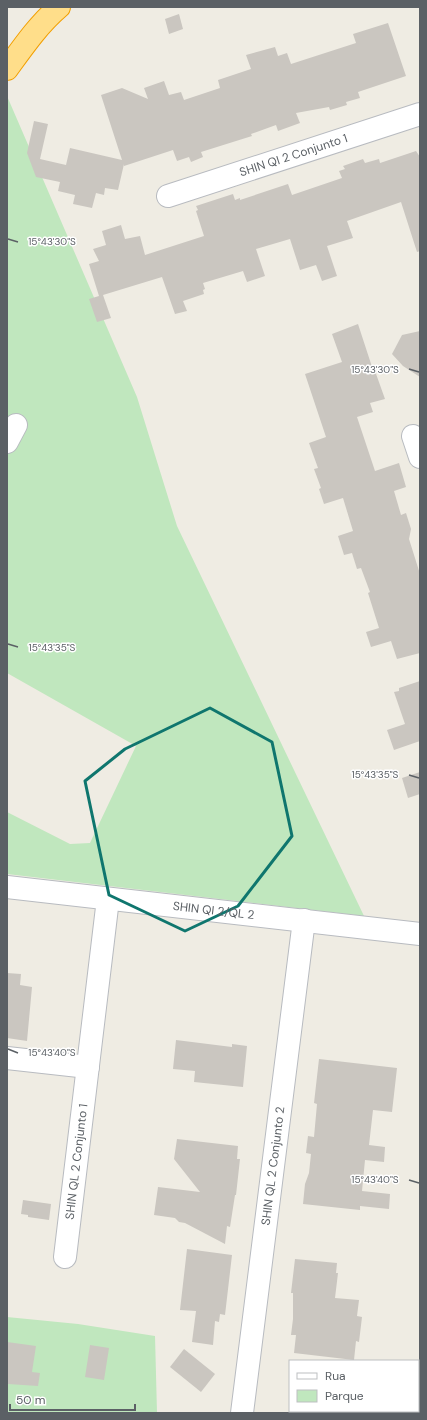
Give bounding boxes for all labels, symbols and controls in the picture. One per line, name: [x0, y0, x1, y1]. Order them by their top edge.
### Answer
street label: SHIN QI 2 Conjunto 1: [237, 130, 350, 180]
text: 15°43'30"S: [28, 235, 76, 248]
text: 15°43'30"S: [351, 363, 399, 376]
text: 15°43'35"S: [29, 641, 76, 654]
text: 15°43'35"S: [352, 768, 399, 781]
street label: SHIN QI 2/QL 2: [172, 898, 255, 923]
text: 15°43'40"S: [28, 1046, 76, 1059]
street label: SHIN QL 2 Conjunto 1: [62, 1103, 91, 1220]
street label: SHIN QL 2 Conjunto 2: [258, 1106, 288, 1226]
text: 15°43'40"S: [351, 1173, 399, 1186]
legend: [289, 1360, 419, 1412]
text: Rua: [325, 1368, 346, 1384]
scale bar: [10, 1386, 135, 1412]
text: Parque: [325, 1388, 364, 1404]
text: 50 m: [16, 1392, 45, 1408]

